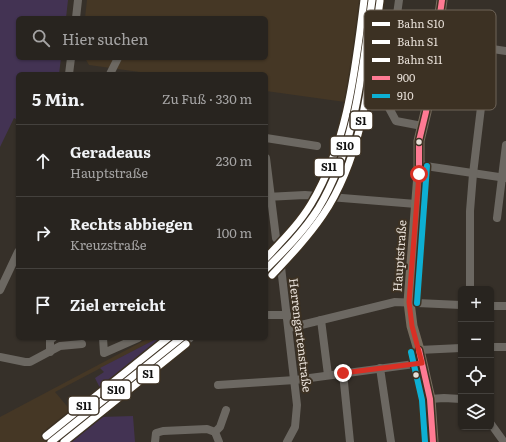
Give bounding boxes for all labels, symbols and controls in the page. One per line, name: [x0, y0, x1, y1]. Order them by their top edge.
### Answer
legend: [364, 10, 496, 110]
text: Bahn S10: [397, 15, 444, 31]
search box: [16, 16, 268, 60]
icon: search: [30, 27, 52, 49]
text: Hier suchen: [62, 27, 148, 50]
text: Bahn S1: [397, 33, 438, 49]
text: Bahn S11: [397, 51, 443, 67]
text: 900: [397, 69, 415, 85]
text: 5 Min.: [32, 86, 85, 111]
text: 910: [397, 87, 414, 103]
text: Zu Fuß · 330 m: [162, 89, 252, 108]
line badge: S1: [350, 111, 373, 130]
text: S1: [355, 112, 367, 128]
line badge: S10: [330, 136, 361, 156]
text: S10: [336, 137, 354, 153]
unlabelled marker: [414, 137, 424, 147]
text: Geradeaus: [70, 140, 151, 163]
icon: ahead: [32, 150, 54, 172]
text: 230 m: [216, 151, 252, 170]
line badge: S11: [314, 158, 344, 177]
text: S11: [321, 158, 337, 174]
text: Hauptstraße: [70, 163, 148, 182]
route start: [410, 165, 428, 183]
text: Rechts abbiegen: [70, 212, 193, 235]
street label: Hauptstraße: [388, 219, 410, 293]
icon: right: [32, 222, 54, 244]
text: 100 m: [216, 223, 252, 242]
text: Kreuzstraße: [70, 235, 147, 254]
street label: Herrengartenstraße: [285, 277, 317, 393]
map controls: [458, 286, 494, 430]
button: +: [458, 286, 494, 322]
text: Ziel erreicht: [70, 293, 165, 316]
icon: arrive: [32, 294, 54, 316]
button: −: [458, 322, 494, 358]
button: locate: [458, 358, 494, 394]
route end: [334, 364, 352, 382]
line badge: S1: [137, 365, 160, 384]
text: S1: [142, 365, 154, 381]
unlabelled marker: [411, 370, 421, 380]
line badge: S10: [101, 380, 131, 400]
text: S10: [107, 381, 125, 397]
button: layers: [458, 394, 494, 430]
line badge: S11: [68, 396, 99, 415]
text: S11: [76, 397, 92, 413]

